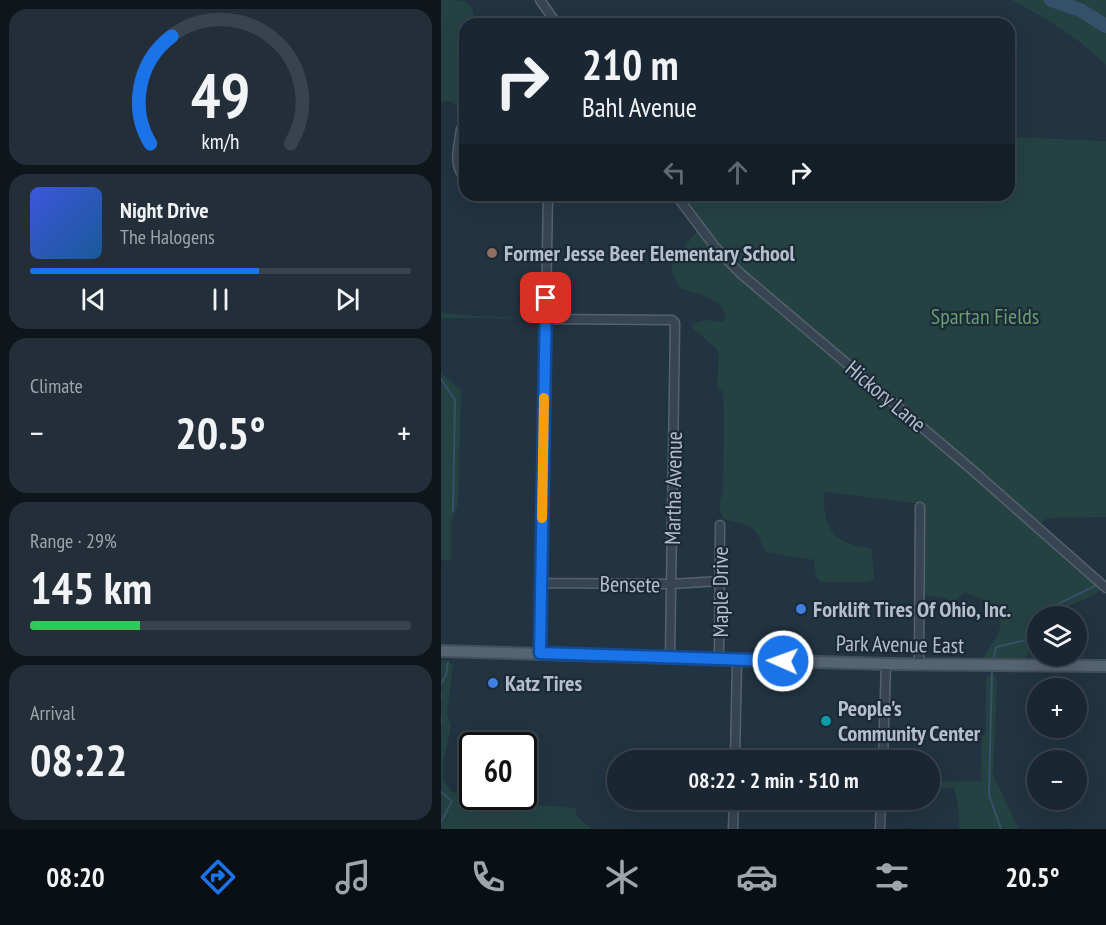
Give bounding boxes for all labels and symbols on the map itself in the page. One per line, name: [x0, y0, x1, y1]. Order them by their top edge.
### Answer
place label: Former Jesse Beer Elementary School: [504, 239, 796, 267]
marker: Former Jesse Beer Elementary School: [485, 246, 499, 260]
pin: [520, 272, 571, 323]
park label: Spartan Fields: [931, 302, 1039, 330]
street label: Hickory Lane: [840, 354, 932, 438]
street label: Martha Avenue: [658, 431, 688, 545]
street label: Maple Drive: [706, 546, 734, 638]
street label: Bensete: [599, 569, 661, 599]
place label: Forklift Tires Of Ohio, Inc.: [813, 595, 1011, 623]
marker: Forklift Tires Of Ohio, Inc.: [794, 602, 808, 616]
position arrow: [751, 629, 815, 693]
street label: Park Avenue East: [836, 629, 964, 659]
place label: Katz Tires: [505, 669, 583, 697]
marker: Katz Tires: [486, 676, 500, 690]
place label: People's Community Center: [838, 694, 981, 747]
marker: People's Community Center: [819, 714, 833, 728]
speed limit sign: 60: [459, 732, 537, 810]

